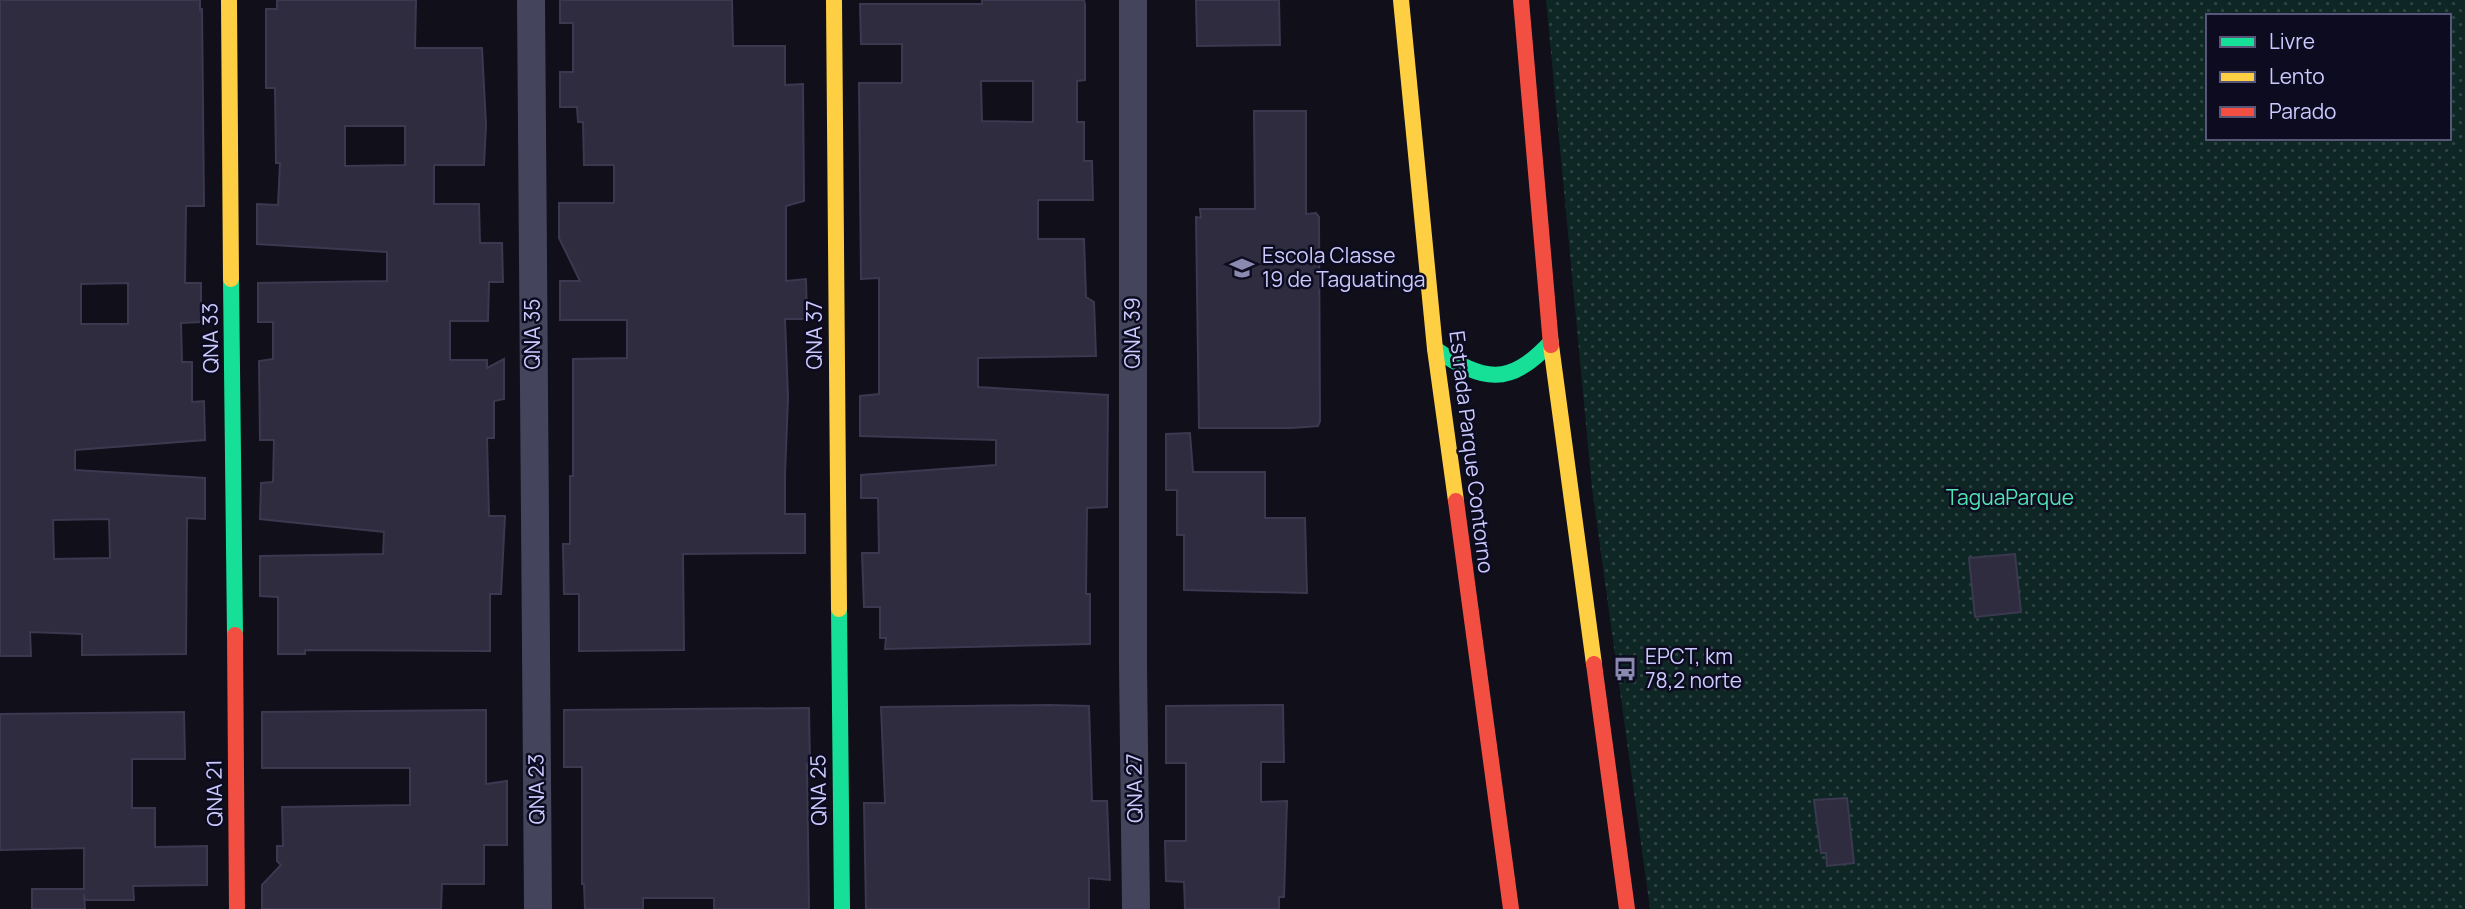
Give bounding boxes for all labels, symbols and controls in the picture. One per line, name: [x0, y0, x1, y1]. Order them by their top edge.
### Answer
legend: [2206, 14, 2451, 140]
text: Livre: [2269, 27, 2315, 55]
text: Lento: [2269, 62, 2325, 90]
text: Parado: [2269, 97, 2337, 125]
place label: Escola Classe 19 de Taguatinga: [1262, 241, 1426, 293]
school or university icon: Escola Classe 19 de Taguatinga: [1228, 254, 1256, 282]
street label: QNA 39: [1118, 297, 1146, 369]
street label: QNA 35: [518, 299, 546, 369]
street label: QNA 37: [800, 300, 828, 370]
street label: QNA 33: [195, 303, 225, 373]
street label: Estrada Parque Contorno: [1443, 329, 1501, 575]
park label: TaguaParque: [1946, 483, 2074, 511]
place label: EPCT, km 78,2 norte: [1645, 642, 1742, 694]
bus stop icon: EPCT, km 78,2 norte: [1611, 655, 1639, 683]
street label: QNA 23: [521, 753, 551, 825]
street label: QNA 27: [1119, 753, 1149, 823]
street label: QNA 25: [803, 754, 833, 826]
street label: QNA 21: [199, 759, 229, 827]

